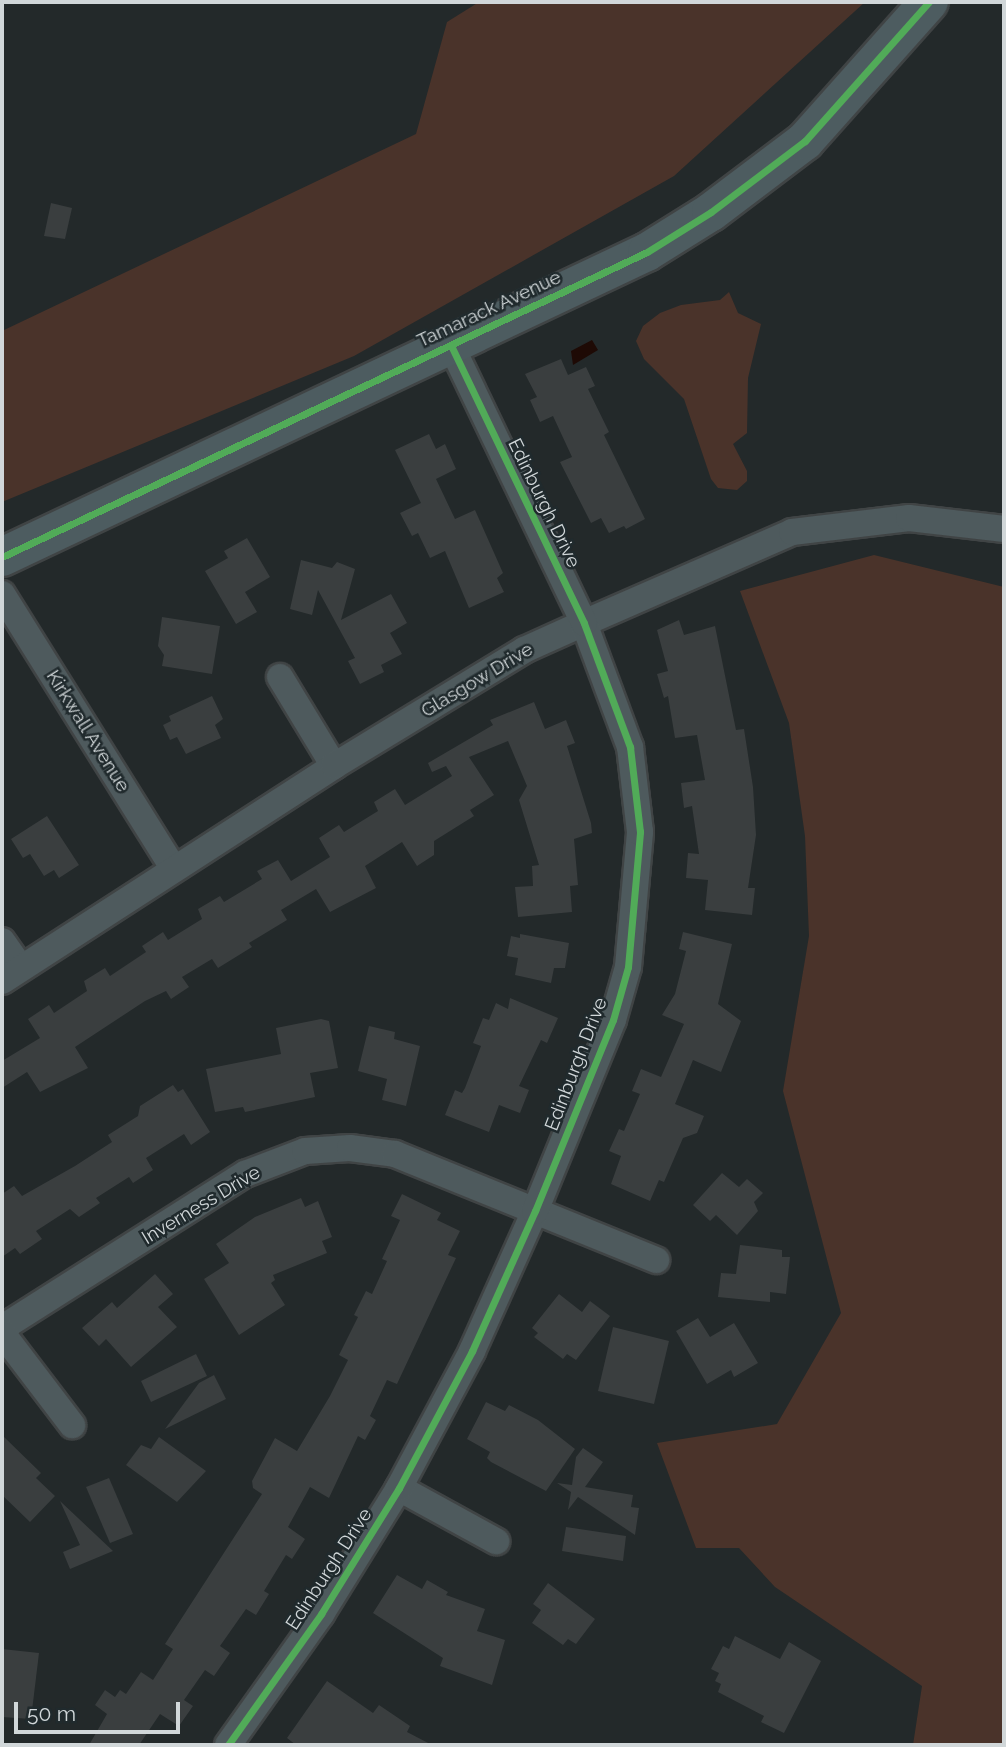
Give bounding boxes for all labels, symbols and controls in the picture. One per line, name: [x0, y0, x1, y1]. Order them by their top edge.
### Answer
street label: Tamarack Avenue: [413, 266, 565, 352]
street label: Edinburgh Drive: [503, 435, 585, 571]
street label: Glasgow Drive: [417, 638, 537, 722]
street label: Kirkwall Avenue: [41, 665, 135, 797]
street label: Edinburgh Drive: [540, 994, 612, 1134]
street label: Inverness Drive: [138, 1161, 264, 1249]
street label: Edinburgh Drive: [281, 1504, 377, 1634]
scale bar: [18, 1688, 184, 1732]
text: 50 m: [27, 1701, 76, 1726]

